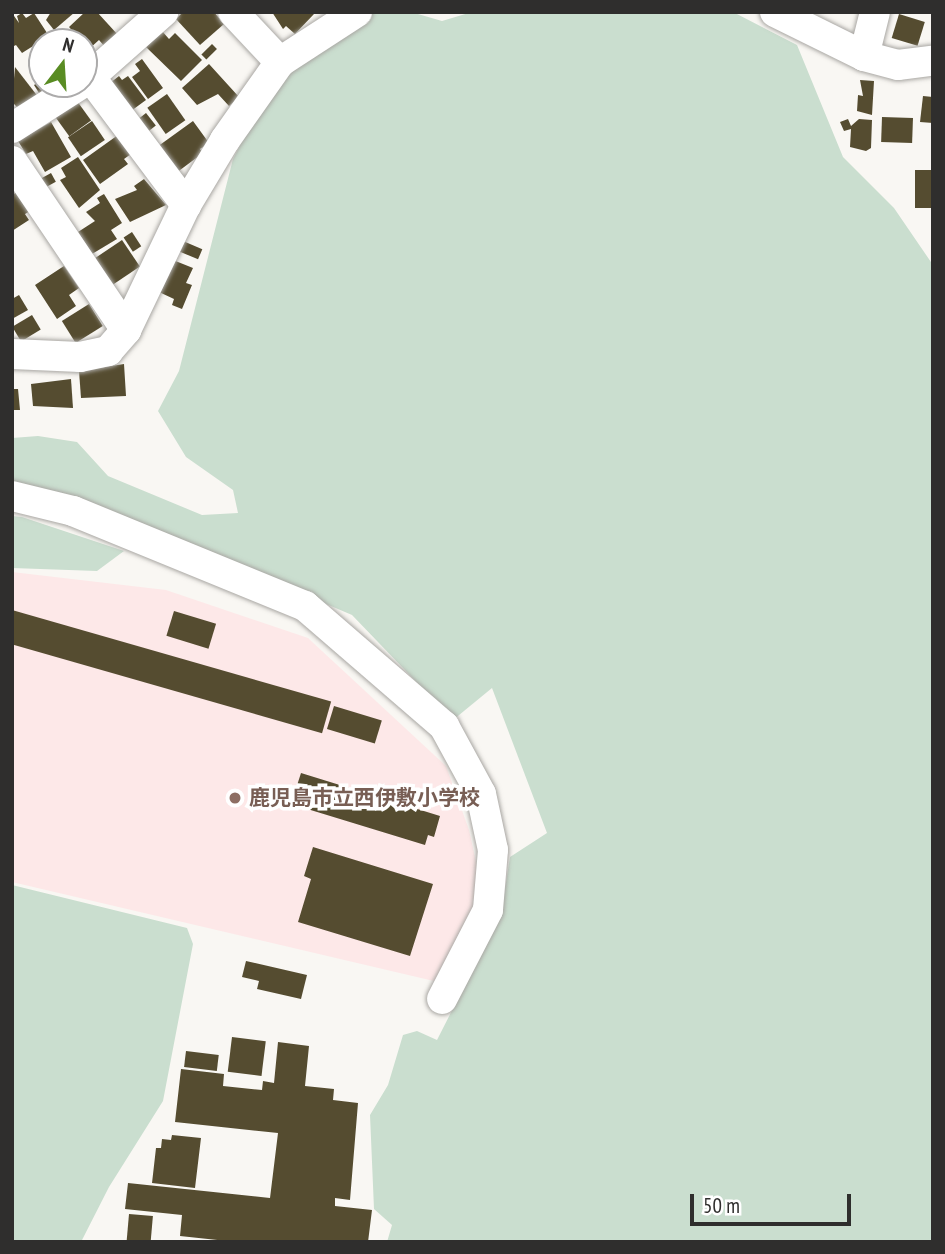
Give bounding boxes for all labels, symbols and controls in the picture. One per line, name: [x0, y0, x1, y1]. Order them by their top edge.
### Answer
north arrow: [28, 28, 98, 98]
text: N: [60, 32, 77, 58]
place label: 鹿児島市立西伊敷小学校: [249, 785, 480, 811]
marker: 鹿児島市立西伊敷小学校: [227, 790, 243, 806]
scale bar: [693, 1180, 854, 1224]
text: 50 m: [703, 1192, 740, 1219]

